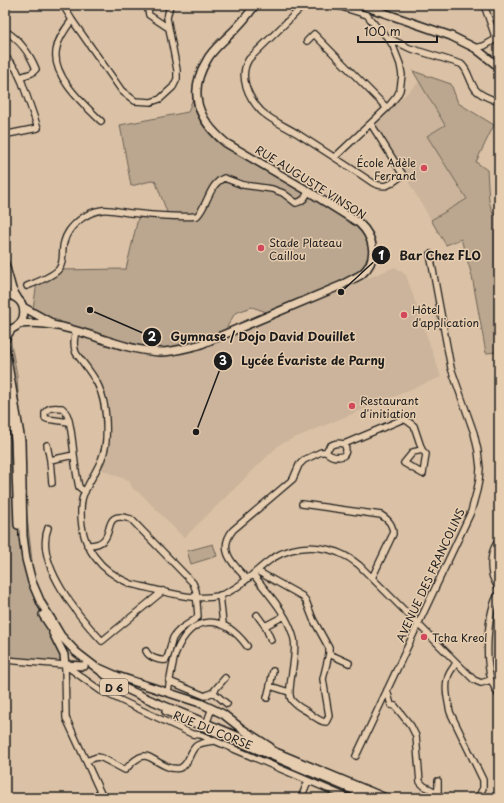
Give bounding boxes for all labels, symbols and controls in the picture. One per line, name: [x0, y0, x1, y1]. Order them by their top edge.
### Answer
scale bar: [358, 18, 437, 44]
text: 100 m: [364, 22, 401, 40]
street label: RUE AUGUSTE VINSON: [252, 141, 370, 223]
place label: École Adèle Ferrand: [357, 154, 416, 184]
marker: École Adèle Ferrand: [419, 163, 429, 173]
place label: Stade Plateau Caillou: [269, 234, 342, 264]
marker: Stade Plateau Caillou: [256, 243, 266, 253]
callout: Bar Chez FLO: [371, 243, 489, 267]
text: 1: [378, 246, 384, 264]
text: Bar Chez FLO: [399, 246, 481, 264]
place label: Hôtel d'application: [412, 301, 479, 331]
marker: Hôtel d'application: [399, 310, 409, 320]
callout: Gymnase / Dojo David Douillet: [142, 325, 364, 349]
text: 2: [148, 327, 157, 345]
text: Gymnase / Dojo David Douillet: [171, 327, 356, 345]
callout: Lycée Évariste de Parny: [213, 349, 393, 373]
text: 3: [219, 351, 227, 369]
text: Lycée Évariste de Parny: [241, 351, 385, 369]
place label: Restaurant d'initiation: [360, 392, 419, 422]
marker: Restaurant d'initiation: [347, 401, 357, 411]
street label: AVENUE DES FRANCOLINS: [391, 505, 469, 645]
place label: Tcha Kreol: [432, 629, 487, 646]
marker: Tcha Kreol: [419, 632, 429, 642]
road number: D 6: [100, 679, 128, 695]
street label: RUE DU CORSE: [171, 706, 255, 754]

